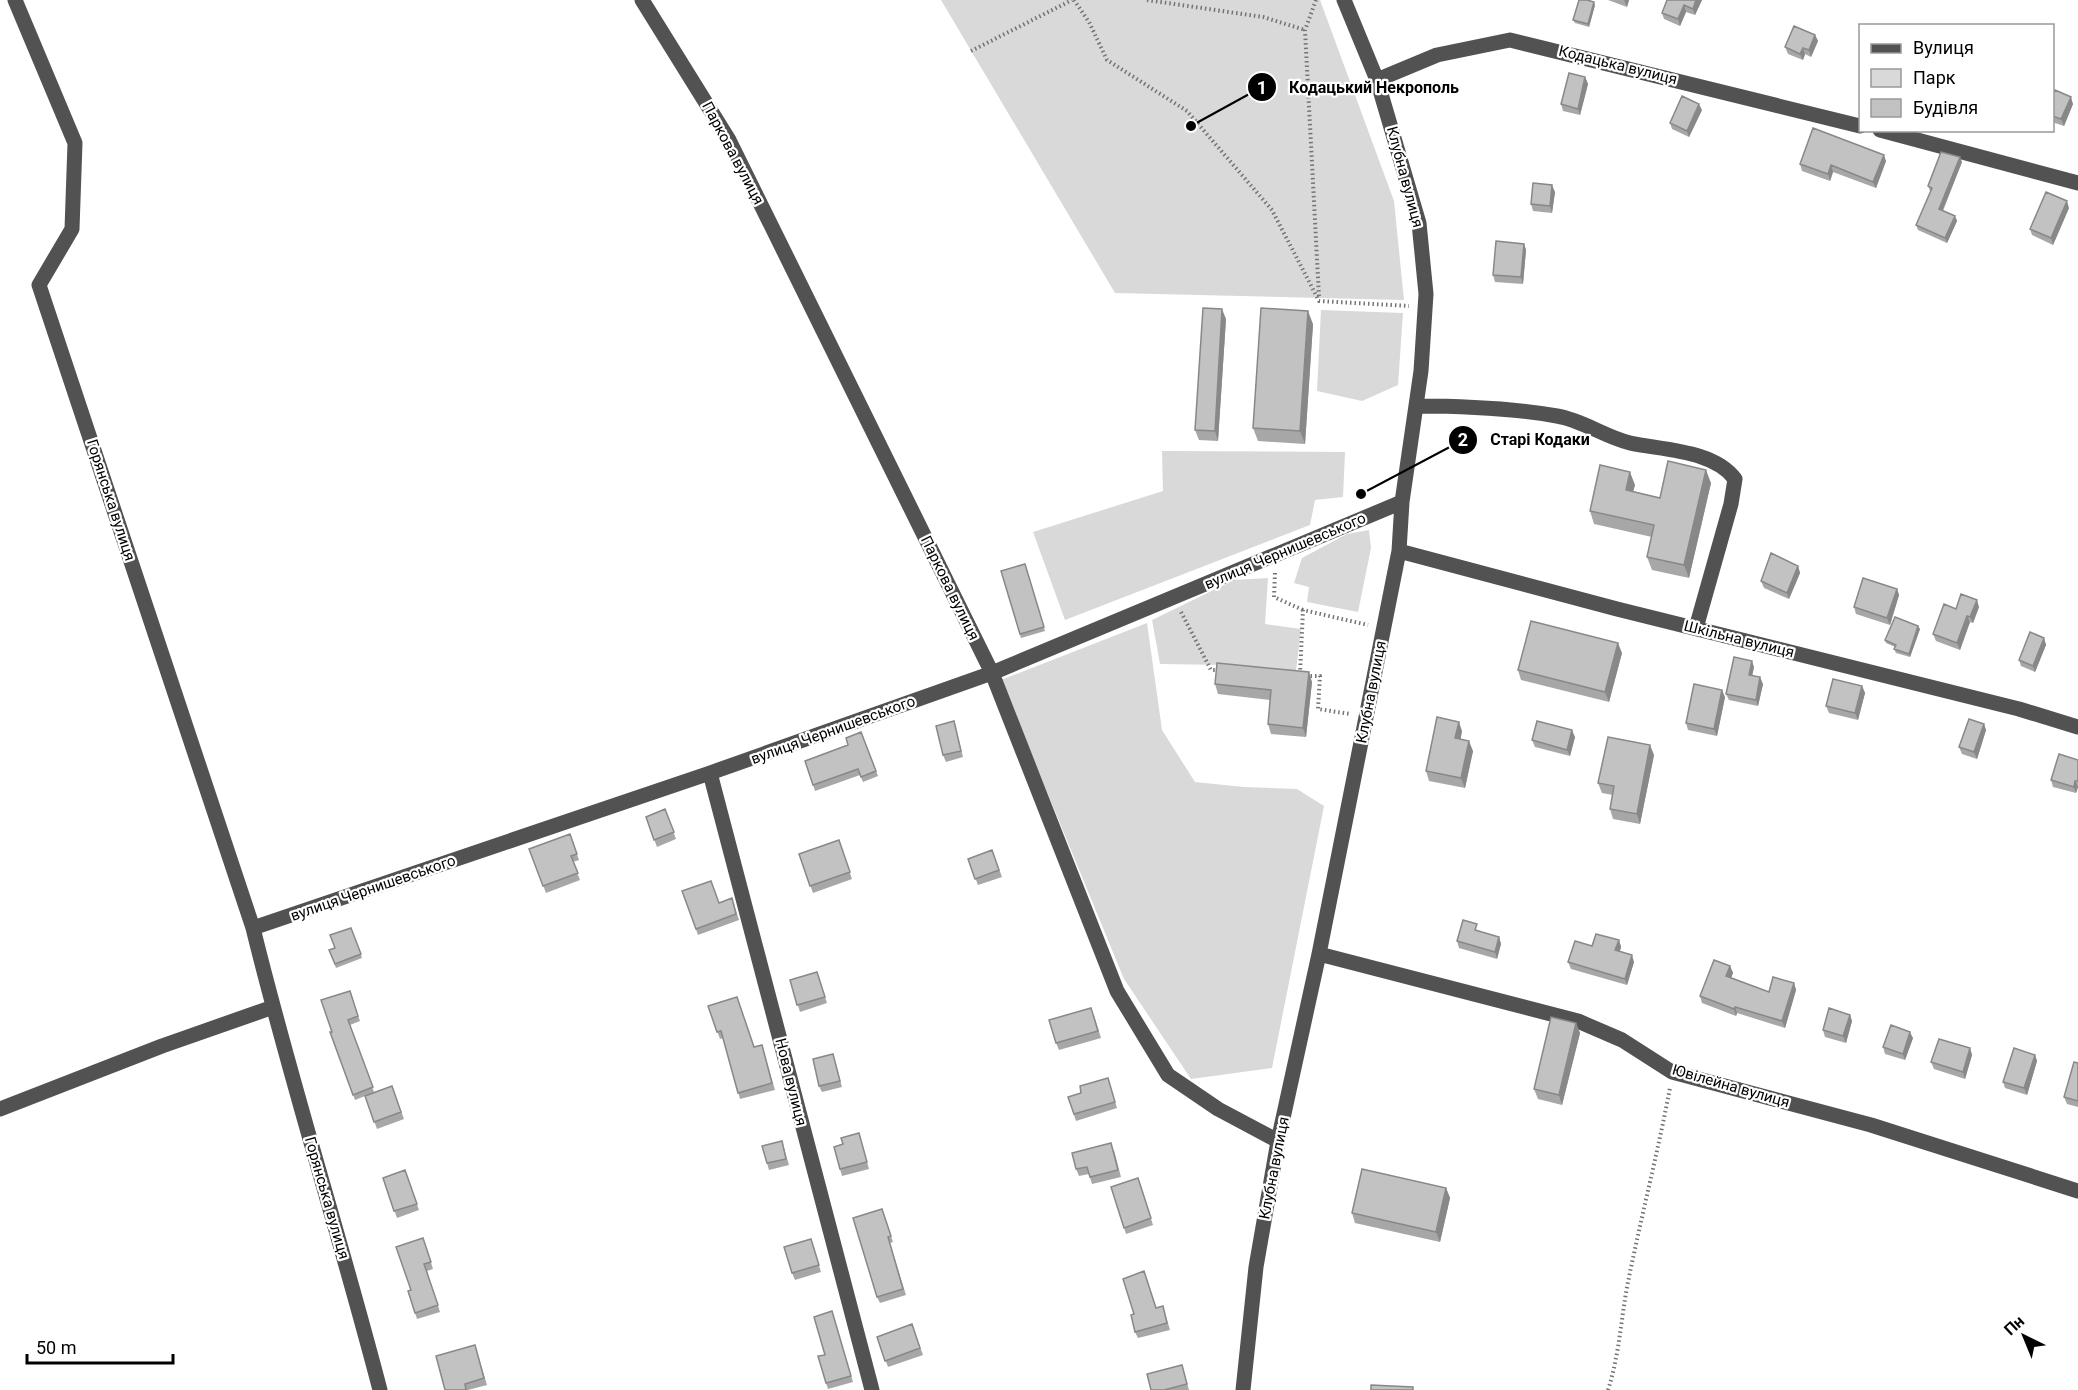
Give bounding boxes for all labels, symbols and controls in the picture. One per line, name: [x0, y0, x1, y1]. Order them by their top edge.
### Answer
legend: [1859, 24, 2054, 132]
text: Вулиця: [1913, 37, 1974, 58]
street label: Кодацька вулиця: [1557, 42, 1679, 88]
text: Парк: [1913, 67, 1956, 88]
callout: Кодацький Некрополь: [1247, 70, 1471, 104]
text: 1: [1257, 77, 1267, 98]
text: Кодацький Некрополь: [1289, 78, 1459, 97]
text: Будівля: [1913, 97, 1978, 118]
street label: Паркова вулиця: [698, 98, 768, 208]
street label: Клубна вулиця: [1383, 124, 1427, 230]
callout: Старі Кодаки: [1448, 423, 1601, 457]
text: 2: [1458, 429, 1468, 450]
text: Старі Кодаки: [1490, 430, 1590, 449]
street label: Горянська вулиця: [83, 437, 139, 563]
street label: вулиця Чернишевського: [1202, 509, 1368, 593]
street label: Паркова вулиця: [917, 533, 983, 643]
street label: Шкільна вулиця: [1682, 617, 1796, 661]
street label: Клубна вулиця: [1352, 639, 1390, 745]
street label: вулиця Чернишевського: [748, 692, 918, 768]
street label: вулиця Чернишевського: [288, 851, 458, 925]
street label: Нова вулиця: [771, 1036, 811, 1128]
street label: Ювілейна вулиця: [1670, 1061, 1792, 1111]
street label: Клубна вулиця: [1255, 1115, 1293, 1221]
street label: Горянська вулиця: [301, 1135, 353, 1261]
north arrow: [1994, 1306, 2054, 1366]
text: Пн: [2000, 1311, 2028, 1339]
scale bar: [27, 1327, 172, 1365]
text: 50 m: [36, 1337, 76, 1358]

